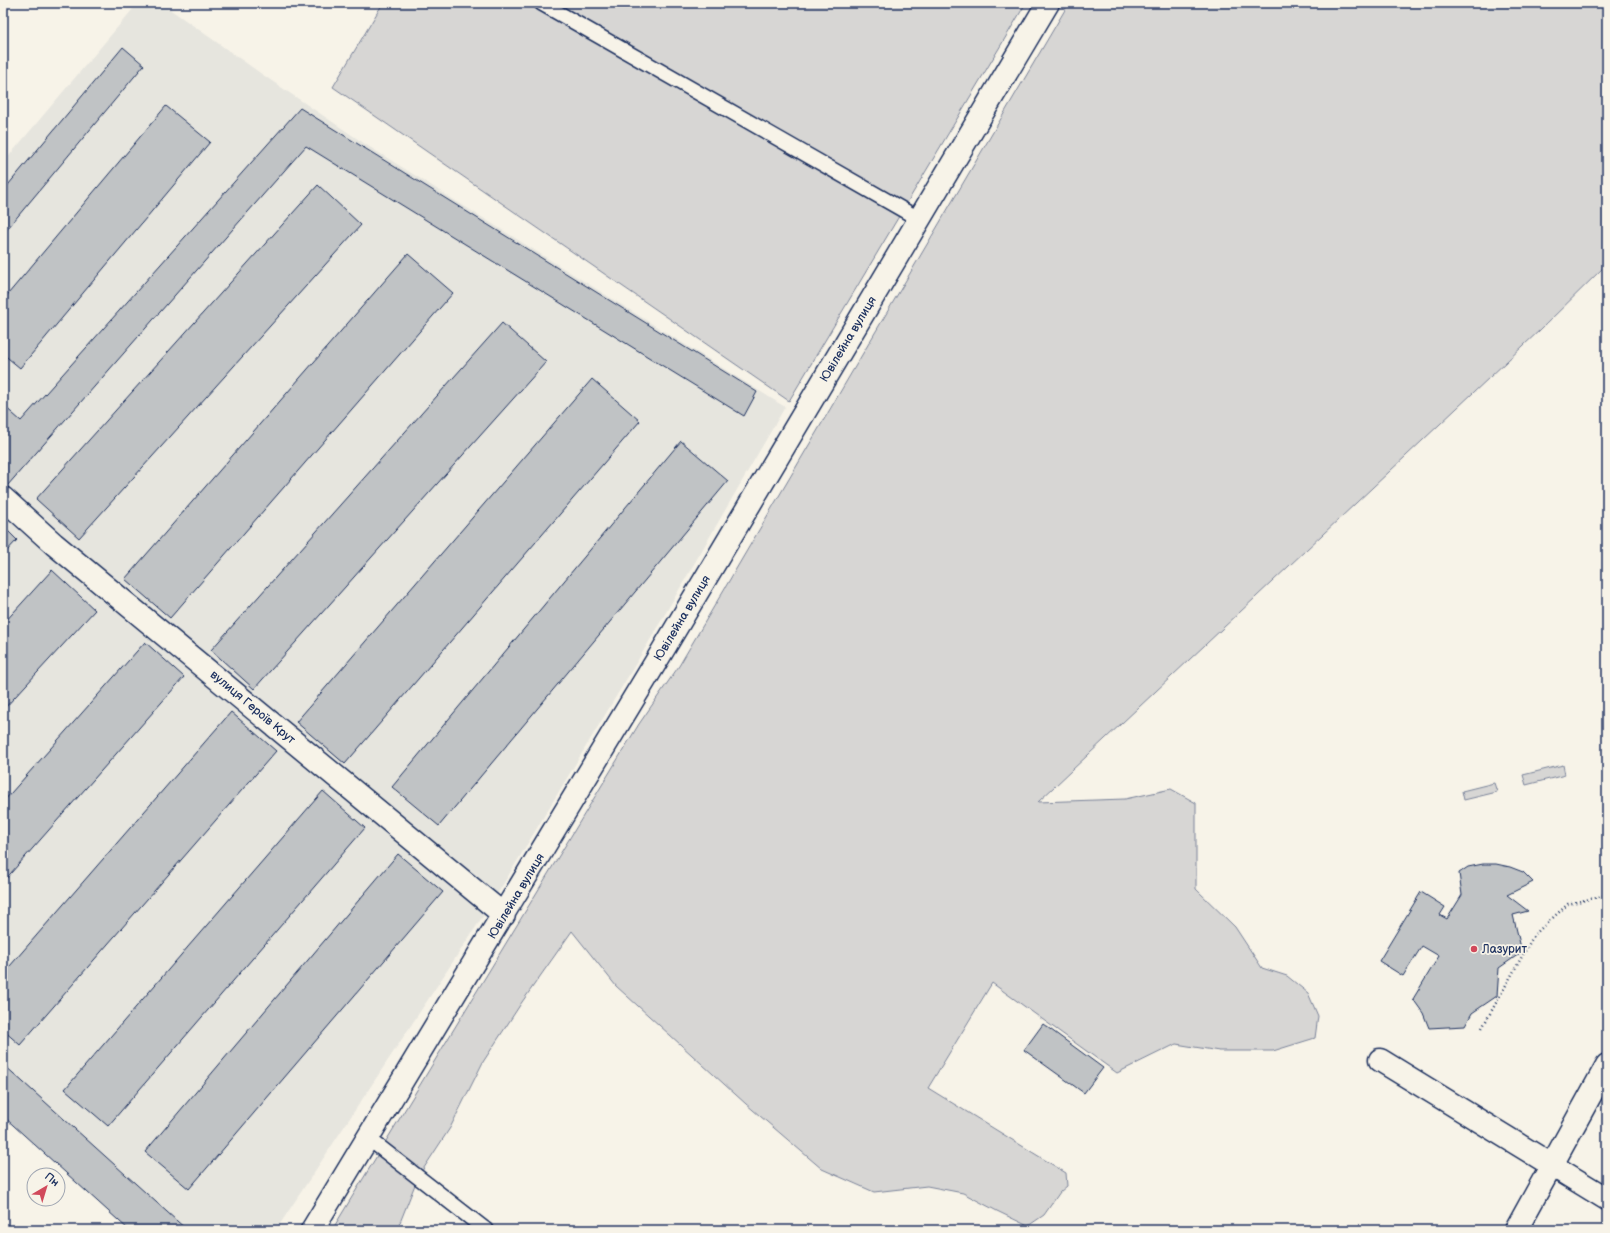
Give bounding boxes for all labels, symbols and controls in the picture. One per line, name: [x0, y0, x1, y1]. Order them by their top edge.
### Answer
street label: Ювілейна вулиця: [817, 293, 880, 385]
street label: Ювілейна вулиця: [651, 572, 714, 664]
street label: вулиця Героїв Крут: [207, 667, 299, 748]
street label: Ювілейна вулиця: [485, 850, 548, 942]
place label: Лазурит: [1481, 942, 1527, 957]
marker: Лазурит: [1469, 944, 1479, 954]
north arrow: [26, 1167, 66, 1207]
text: Пн: [42, 1170, 62, 1189]

